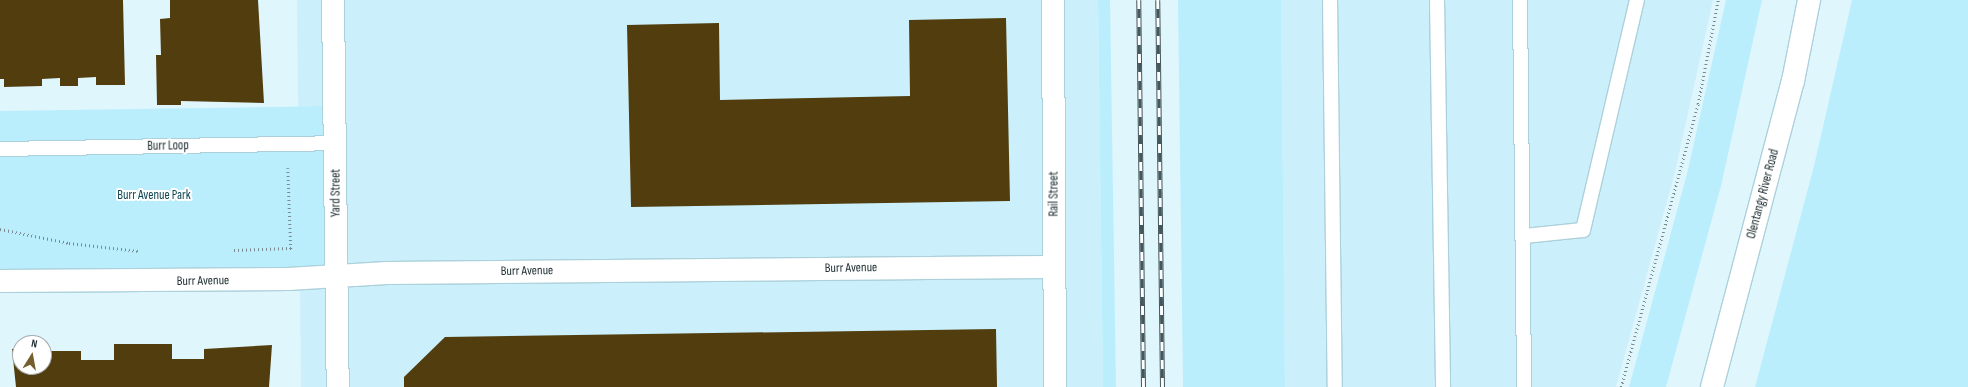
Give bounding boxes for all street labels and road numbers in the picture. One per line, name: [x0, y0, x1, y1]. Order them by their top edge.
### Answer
street label: Burr Loop: [147, 138, 189, 154]
street label: Olentangy River Road: [1744, 147, 1782, 241]
street label: Yard Street: [328, 169, 344, 217]
street label: Rail Street: [1046, 171, 1062, 217]
street label: Burr Avenue: [825, 260, 877, 276]
street label: Burr Avenue: [501, 263, 553, 279]
street label: Burr Avenue: [177, 273, 229, 289]

